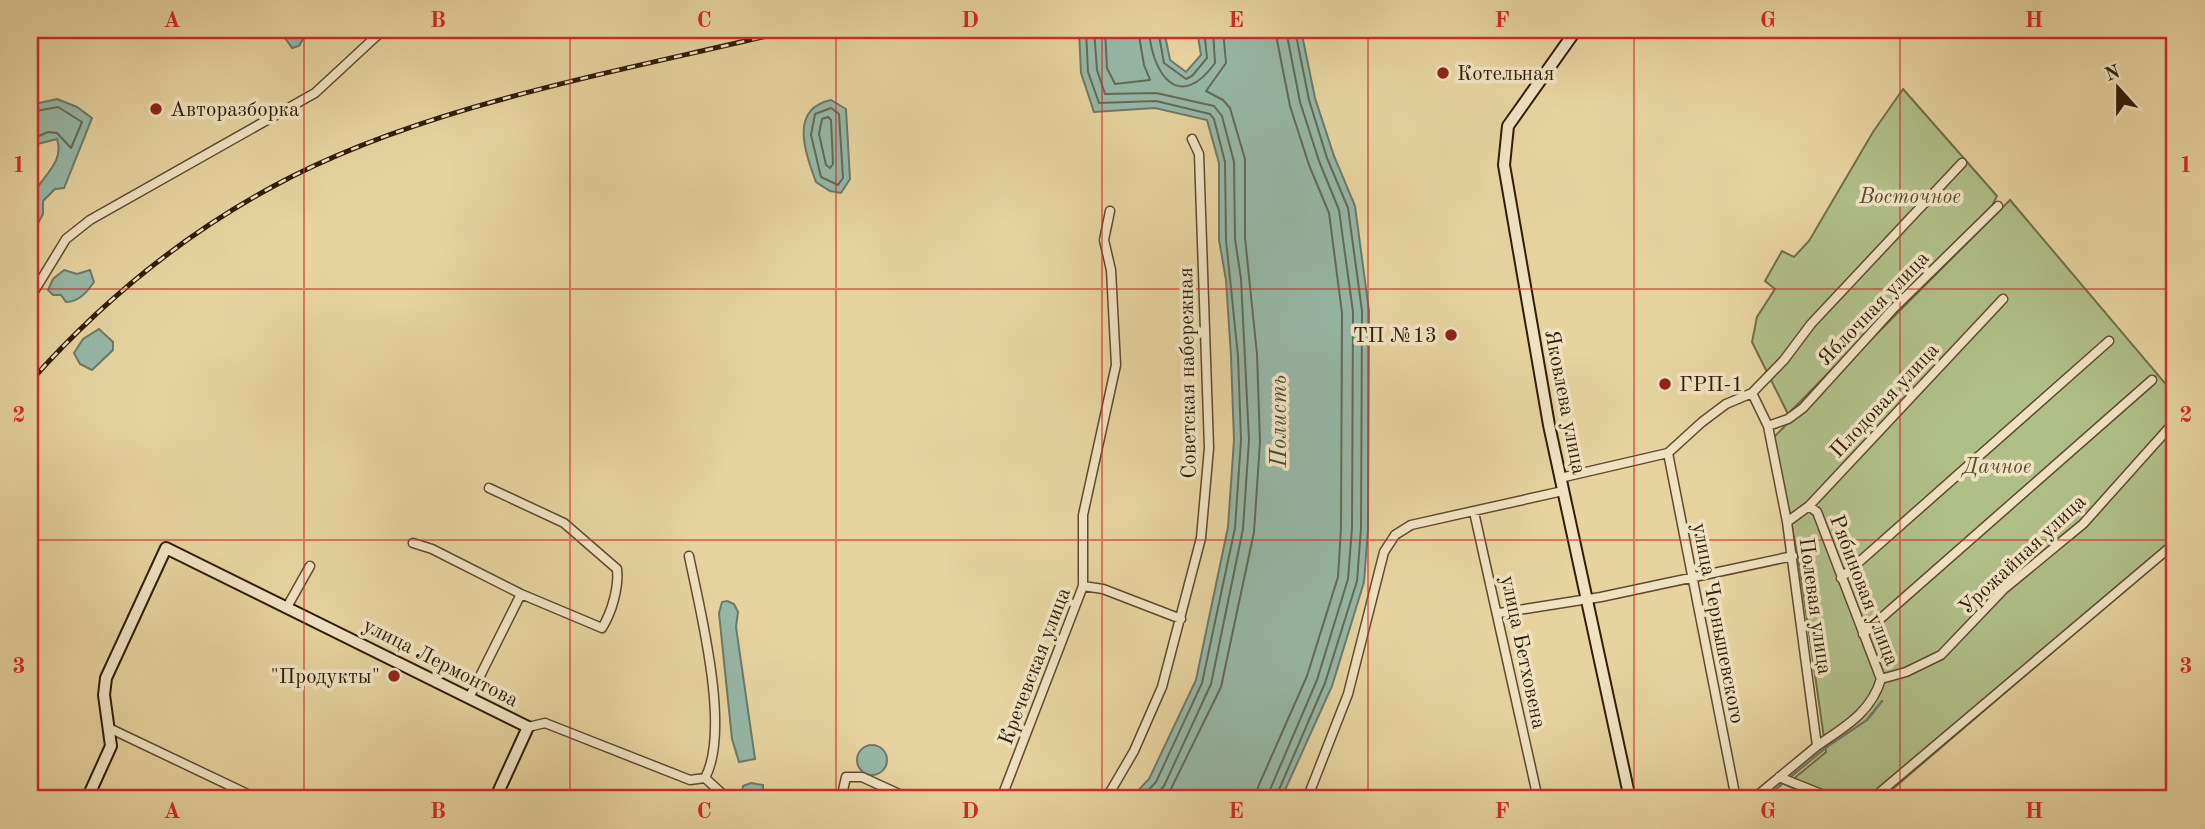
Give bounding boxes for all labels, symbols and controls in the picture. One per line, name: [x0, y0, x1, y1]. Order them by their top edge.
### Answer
text: A: [163, 9, 181, 32]
text: B: [430, 9, 446, 32]
text: C: [696, 9, 712, 32]
text: D: [961, 9, 979, 32]
text: E: [1228, 9, 1244, 32]
text: F: [1494, 9, 1510, 32]
text: G: [1760, 9, 1776, 32]
text: H: [2025, 9, 2043, 32]
north arrow: [2082, 52, 2152, 122]
text: N: [2103, 63, 2123, 86]
place label: Котельная: [1457, 64, 1554, 85]
marker: Котельная: [1435, 65, 1451, 81]
place label: Авторазборка: [170, 100, 299, 121]
marker: Авторазборка: [148, 101, 164, 117]
text: 1: [12, 154, 26, 177]
text: 1: [2179, 154, 2193, 177]
park label: Восточное: [1858, 187, 1961, 208]
street label: Яблочная улица: [1814, 248, 1934, 370]
street label: Советская набережная: [1176, 267, 1201, 479]
place label: ТП №13: [1353, 326, 1437, 347]
marker: ТП №13: [1443, 327, 1459, 343]
street label: Яковлева улица: [1540, 328, 1589, 476]
street label: Плодовая улица: [1827, 340, 1943, 463]
water label: Полисть: [1268, 375, 1291, 468]
place label: ГРП-1: [1679, 375, 1743, 396]
marker: ГРП-1: [1657, 376, 1673, 392]
text: 2: [12, 404, 26, 427]
text: 2: [2179, 404, 2193, 427]
park label: Дачное: [1960, 457, 2031, 478]
street label: Урожайная улица: [1956, 491, 2090, 619]
street label: Рябиновая улица: [1825, 512, 1902, 669]
street label: улица Чернышевского: [1688, 521, 1747, 725]
street label: Полевая улица: [1795, 536, 1835, 676]
street label: улица Бетховена: [1496, 574, 1549, 731]
street label: Кречевская улица: [996, 585, 1075, 748]
street label: улица Лермонтова: [359, 615, 521, 712]
text: 3: [12, 655, 26, 678]
text: 3: [2179, 655, 2193, 678]
place label: "Продукты": [270, 667, 380, 688]
marker: "Продукты": [386, 668, 402, 684]
text: A: [163, 800, 181, 823]
text: B: [430, 800, 446, 823]
text: C: [696, 800, 712, 823]
text: D: [961, 800, 979, 823]
text: E: [1228, 800, 1244, 823]
text: F: [1494, 800, 1510, 823]
text: G: [1760, 800, 1776, 823]
text: H: [2025, 800, 2043, 823]

